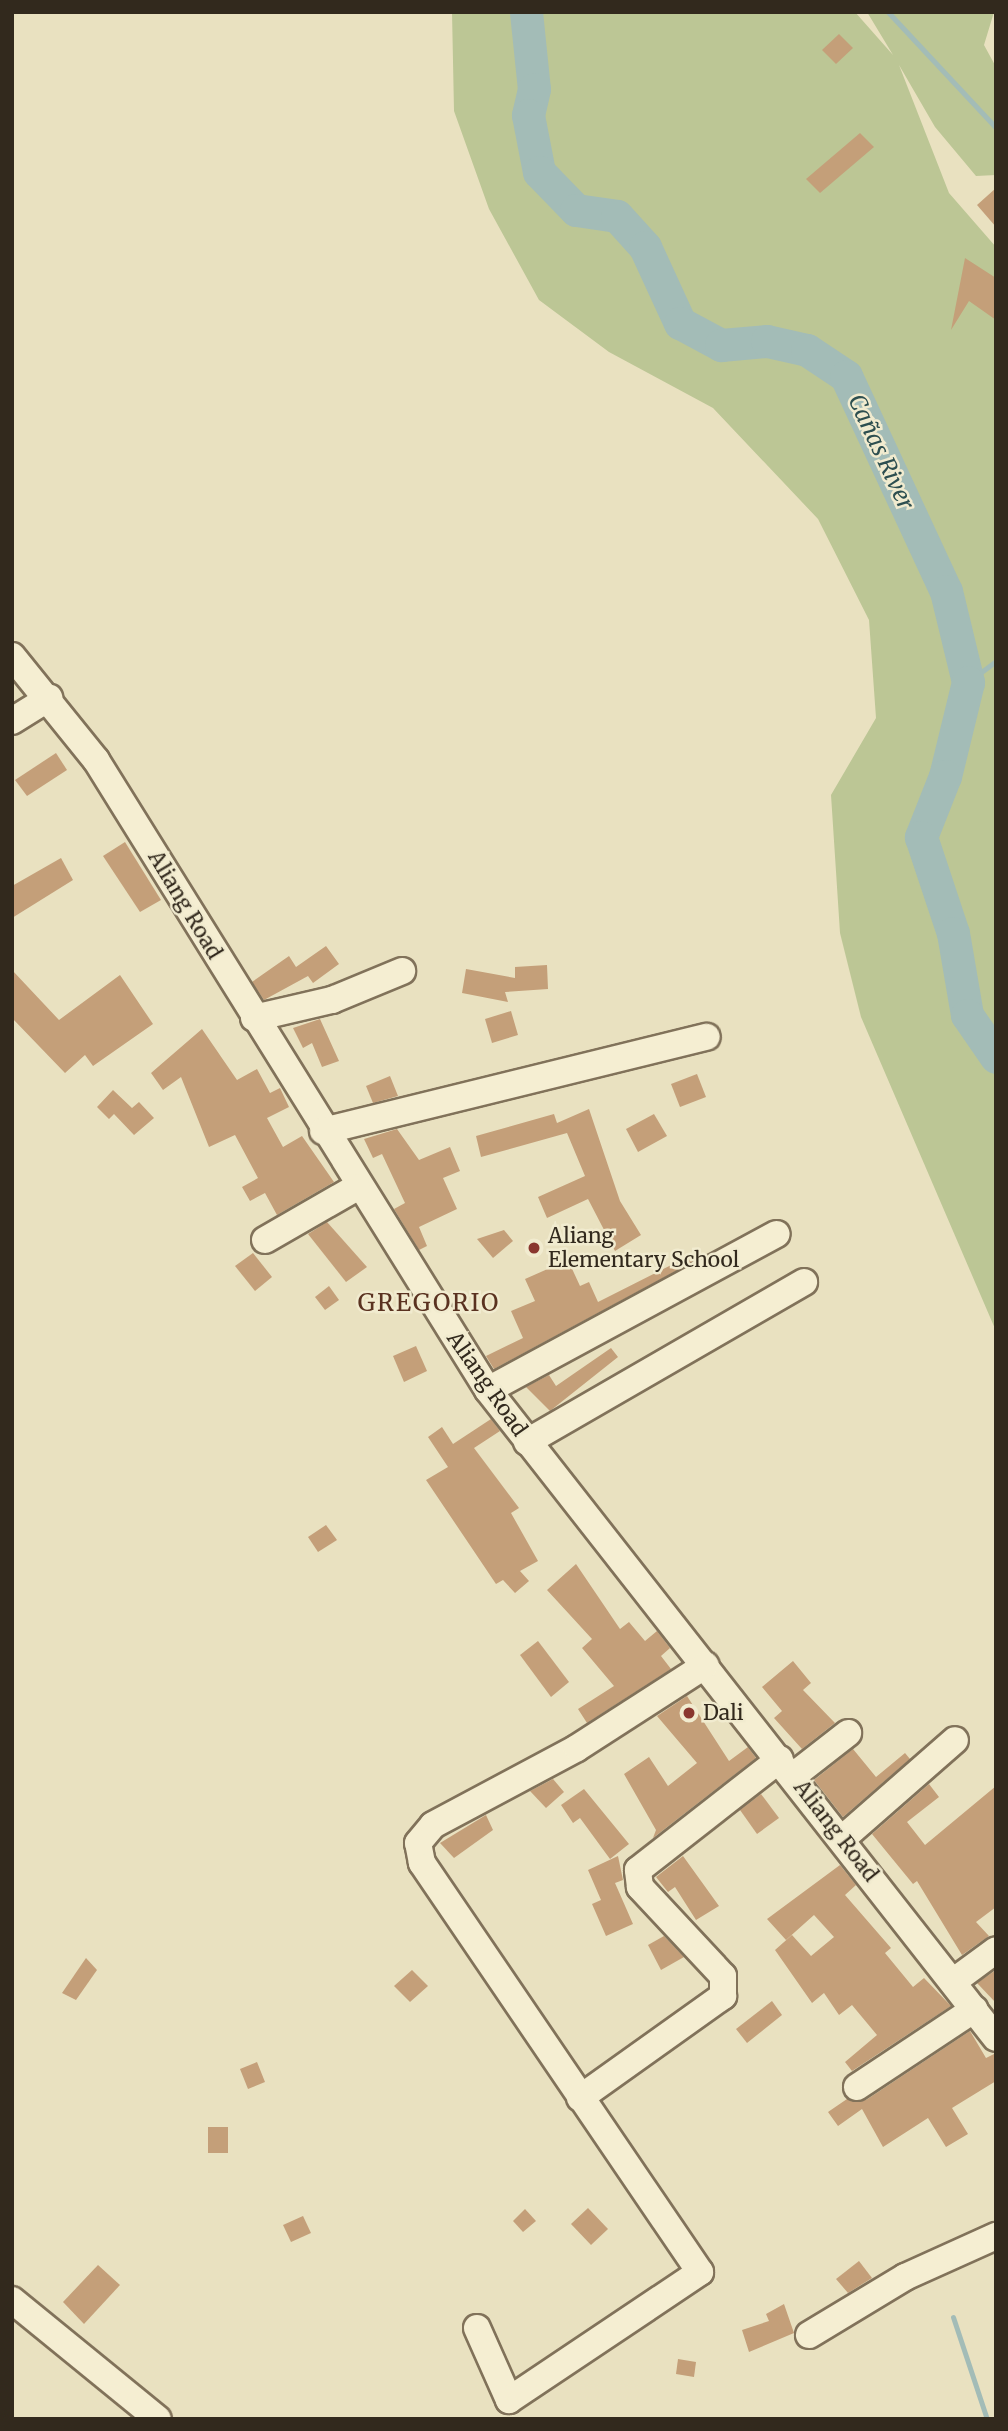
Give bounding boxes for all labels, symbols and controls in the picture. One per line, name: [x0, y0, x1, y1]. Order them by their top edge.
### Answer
water label: Cañas River: [842, 390, 920, 514]
street label: Aliang Road: [143, 846, 227, 964]
place label: Aliang Elementary School: [548, 1223, 739, 1273]
marker: Aliang Elementary School: [526, 1240, 542, 1256]
district label: GREGORIO: [359, 1289, 499, 1317]
street label: Aliang Road: [442, 1327, 532, 1441]
place label: Dali: [703, 1700, 744, 1726]
marker: Dali: [681, 1705, 697, 1721]
street label: Aliang Road: [789, 1775, 883, 1887]

